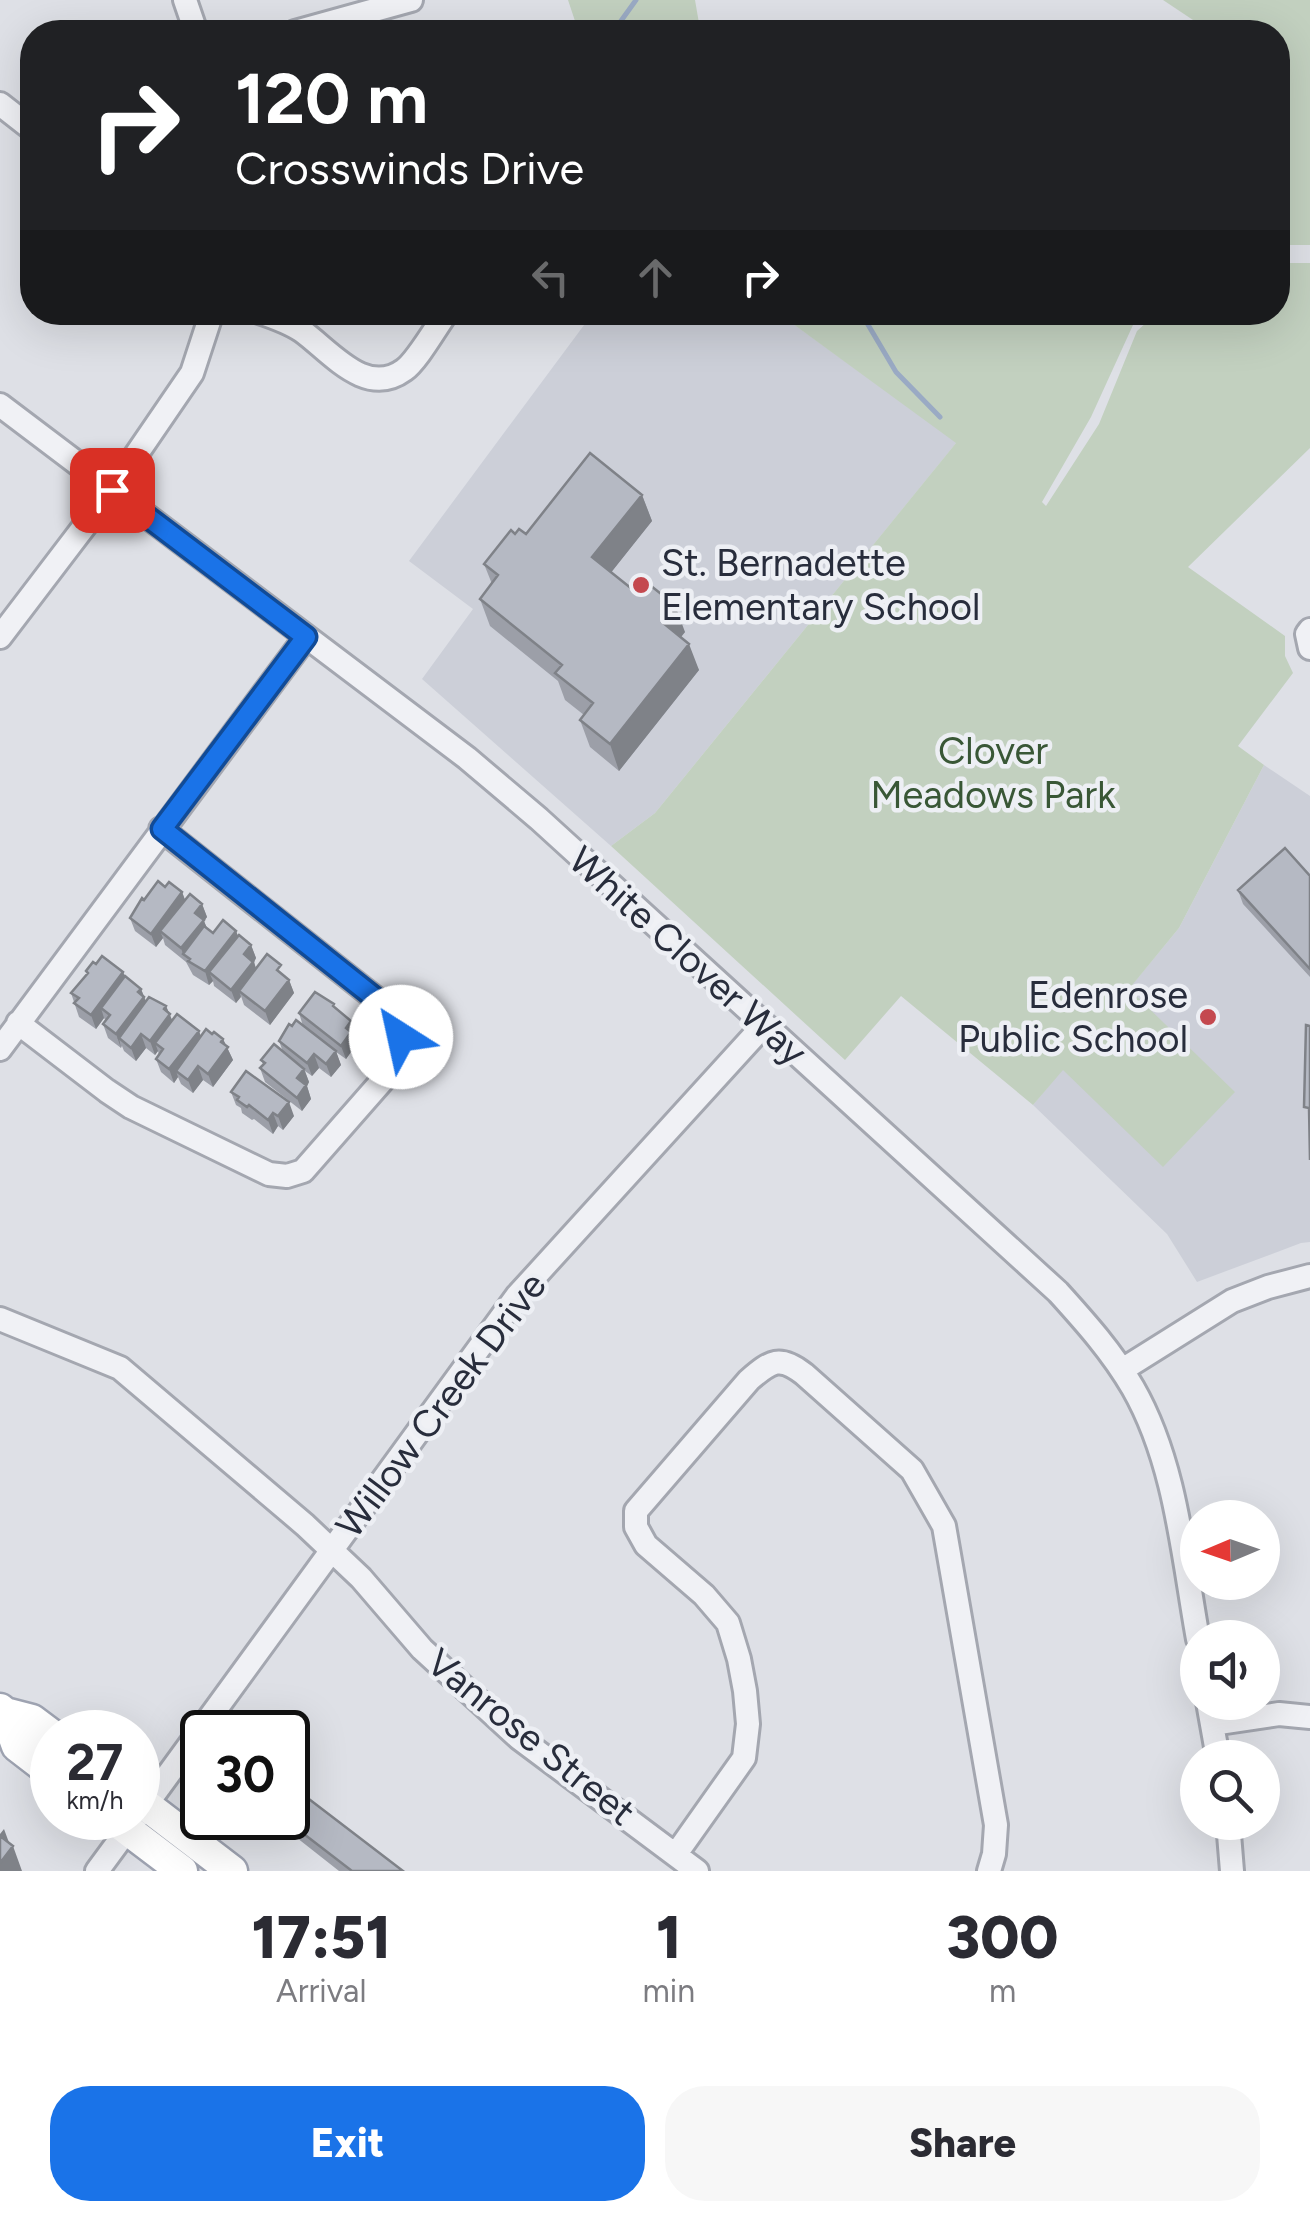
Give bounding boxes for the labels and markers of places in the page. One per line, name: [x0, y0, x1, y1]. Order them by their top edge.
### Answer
pin: [70, 448, 155, 533]
place label: St. Bernadette Elementary School: [661, 540, 980, 630]
marker: St. Bernadette Elementary School: [630, 574, 652, 596]
place label: Edenrose Public School: [958, 972, 1188, 1062]
marker: Edenrose Public School: [1197, 1006, 1219, 1028]

